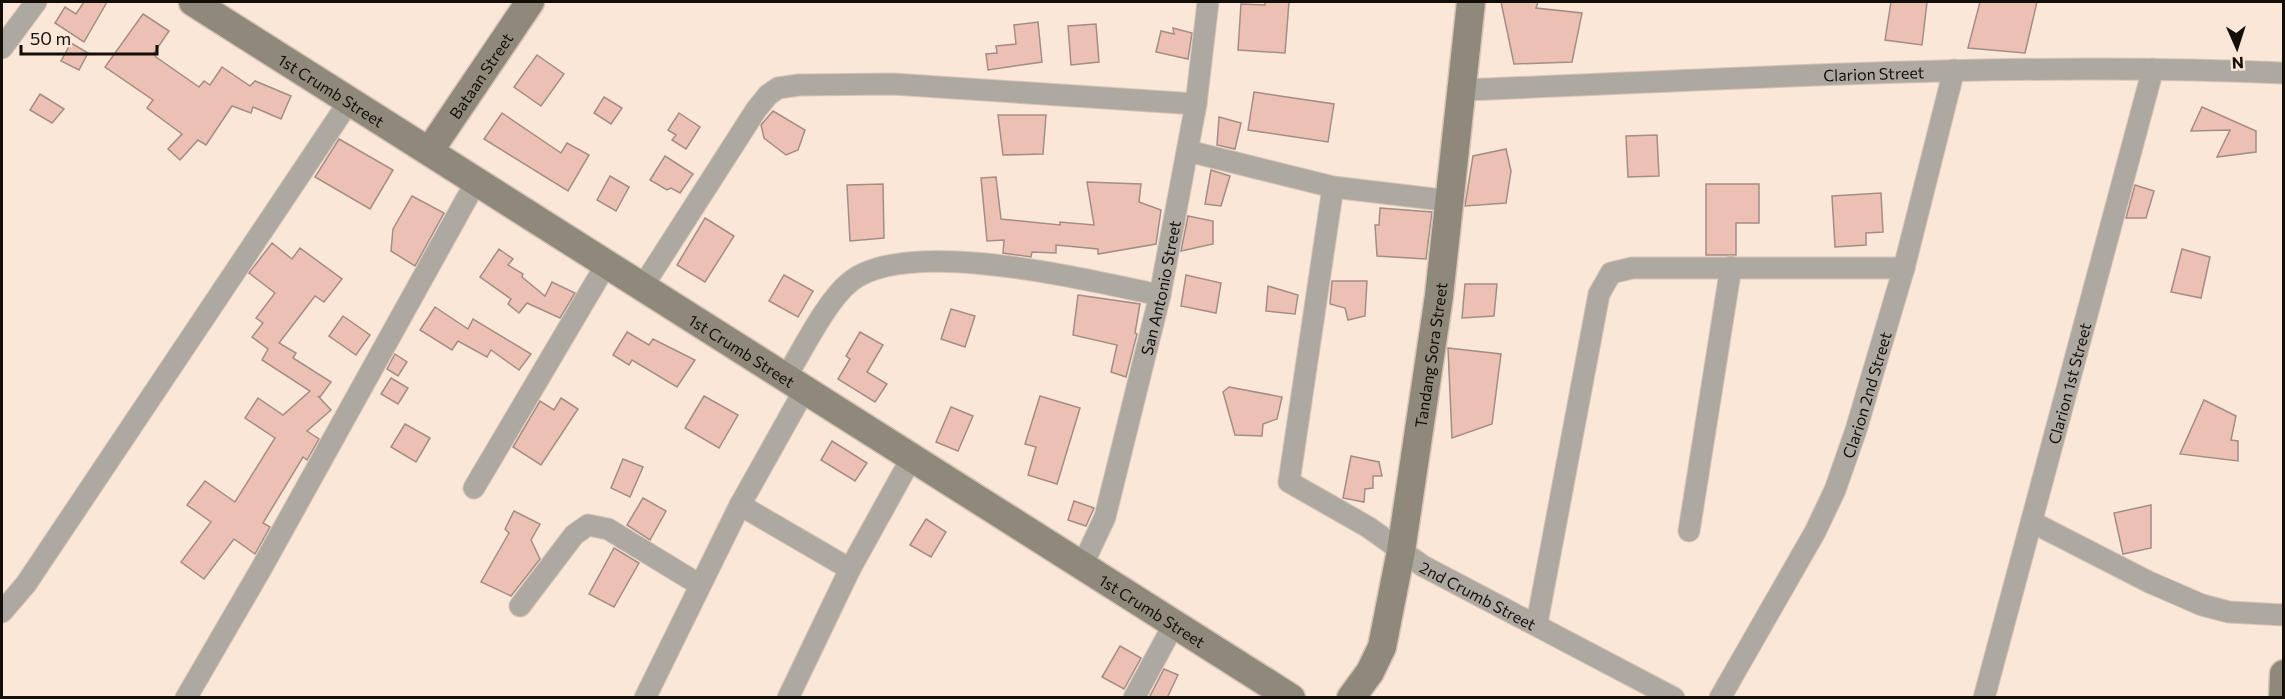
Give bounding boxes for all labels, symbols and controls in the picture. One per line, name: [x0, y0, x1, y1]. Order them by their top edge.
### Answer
scale bar: [21, 18, 158, 56]
north arrow: [2207, 18, 2267, 78]
text: 50 m: [30, 27, 71, 49]
street label: Bataan Street: [445, 29, 516, 122]
street label: 1st Crumb Street: [275, 49, 388, 131]
text: N: [2231, 54, 2244, 73]
street label: Clarion Street: [1823, 62, 1925, 84]
street label: San Antonio Street: [1136, 218, 1183, 357]
street label: Tandang Sora Street: [1410, 281, 1450, 429]
street label: 1st Crumb Street: [685, 309, 799, 391]
street label: Clarion 1st Street: [2043, 320, 2094, 446]
street label: Clarion 2nd Street: [1837, 329, 1894, 461]
street label: 2nd Crumb Street: [1417, 557, 1540, 634]
street label: 1st Crumb Street: [1096, 570, 1209, 651]

